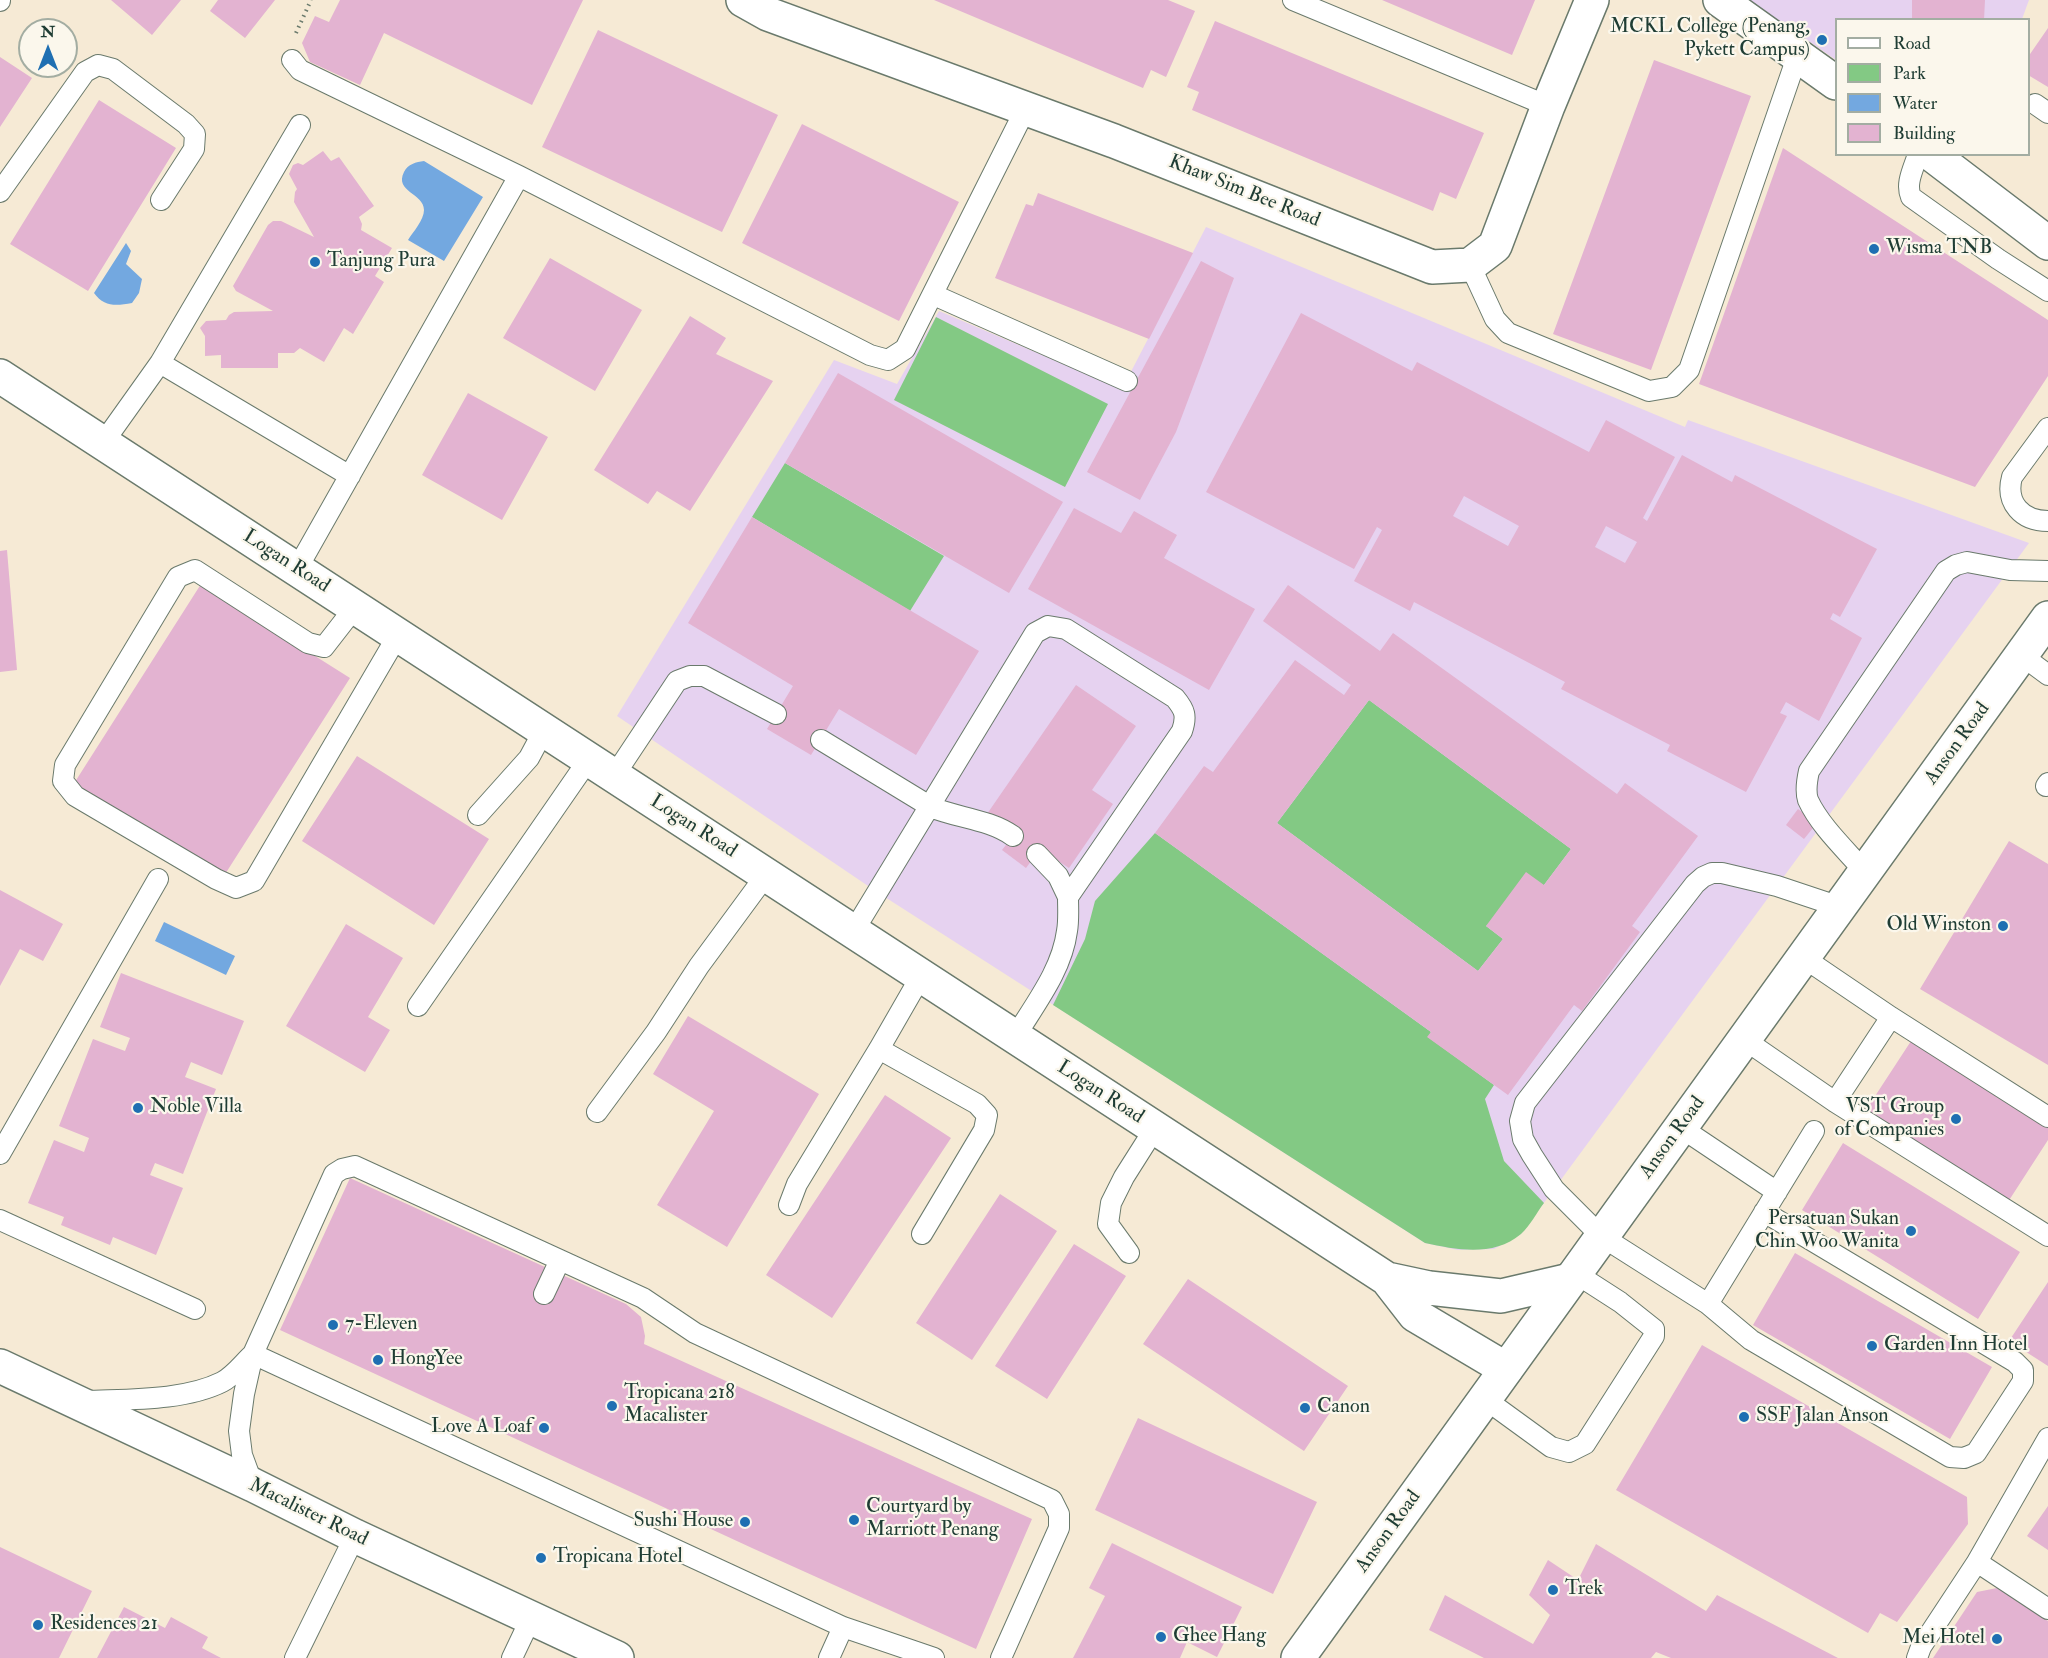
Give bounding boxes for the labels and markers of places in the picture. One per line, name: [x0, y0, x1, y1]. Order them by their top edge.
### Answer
place label: MCKL College (Penang, Pykett Campus): [1610, 16, 1810, 63]
marker: MCKL College (Penang, Pykett Campus): [1815, 33, 1829, 47]
place label: Wisma TNB: [1886, 237, 1992, 261]
marker: Wisma TNB: [1867, 242, 1881, 256]
place label: Tanjung Pura: [327, 250, 435, 274]
marker: Tanjung Pura: [308, 255, 322, 269]
place label: Old Winston: [1887, 914, 1991, 938]
marker: Old Winston: [1996, 919, 2010, 933]
place label: Noble Villa: [150, 1096, 242, 1120]
place label: VST Group of Companies: [1835, 1096, 1944, 1143]
marker: Noble Villa: [131, 1101, 145, 1115]
marker: VST Group of Companies: [1949, 1112, 1963, 1126]
place label: Persatuan Sukan Chin Woo Wanita: [1755, 1208, 1899, 1255]
marker: Persatuan Sukan Chin Woo Wanita: [1904, 1224, 1918, 1238]
place label: 7-Eleven: [345, 1313, 418, 1337]
marker: 7-Eleven: [326, 1318, 340, 1332]
place label: Garden Inn Hotel: [1884, 1334, 2028, 1358]
marker: Garden Inn Hotel: [1865, 1339, 1879, 1353]
place label: HongYee: [390, 1348, 463, 1372]
marker: HongYee: [371, 1353, 385, 1367]
place label: Tropicana 218 Macalister: [624, 1382, 735, 1429]
place label: Canon: [1317, 1396, 1370, 1420]
marker: Tropicana 218 Macalister: [605, 1399, 619, 1413]
marker: Canon: [1298, 1401, 1312, 1415]
place label: SSF Jalan Anson: [1756, 1405, 1889, 1429]
marker: SSF Jalan Anson: [1737, 1410, 1751, 1424]
place label: Love A Loaf: [431, 1416, 532, 1440]
marker: Love A Loaf: [537, 1421, 551, 1435]
place label: Courtyard by Marriott Penang: [866, 1496, 999, 1543]
place label: Sushi House: [633, 1510, 733, 1534]
marker: Courtyard by Marriott Penang: [847, 1513, 861, 1527]
marker: Sushi House: [738, 1515, 752, 1529]
place label: Tropicana Hotel: [553, 1546, 683, 1570]
marker: Tropicana Hotel: [534, 1551, 548, 1565]
place label: Trek: [1565, 1578, 1603, 1602]
marker: Trek: [1546, 1583, 1560, 1597]
place label: Residences 21: [50, 1613, 158, 1637]
marker: Residences 21: [31, 1618, 45, 1632]
place label: Ghee Hang: [1173, 1625, 1266, 1649]
place label: Mei Hotel: [1902, 1627, 1985, 1651]
marker: Ghee Hang: [1154, 1630, 1168, 1644]
marker: Mei Hotel: [1990, 1632, 2004, 1646]

